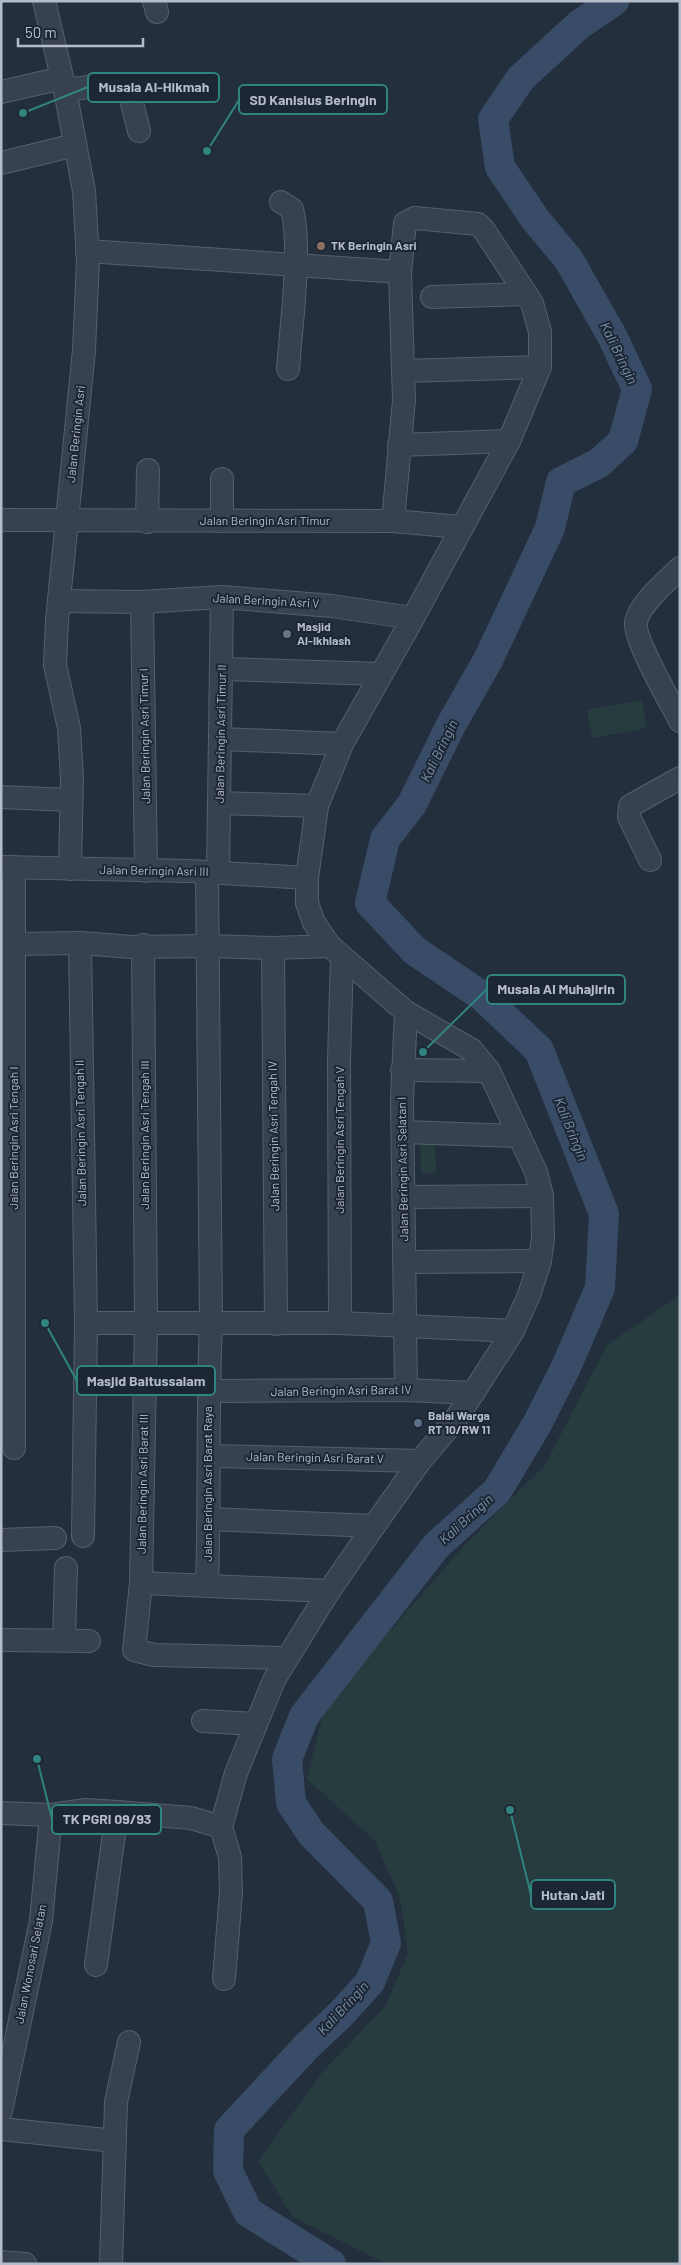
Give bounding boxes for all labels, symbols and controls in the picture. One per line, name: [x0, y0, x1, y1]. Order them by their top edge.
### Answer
scale bar: [18, 15, 142, 47]
text: 50 m: [25, 23, 57, 41]
callout: Musala Al-Hikmah: [88, 73, 219, 102]
text: Musala Al-Hikmah: [99, 78, 209, 95]
callout: SD Kanisius Beringin: [239, 85, 387, 114]
text: SD Kanisius Beringin: [249, 91, 377, 108]
place label: TK Beringin Asri: [331, 238, 417, 252]
marker: TK Beringin Asri: [315, 240, 327, 252]
water label: Kali Bringin: [597, 319, 642, 387]
street label: Jalan Beringin Asri: [63, 385, 87, 483]
street label: Jalan Beringin Asri Timur: [200, 513, 331, 527]
street label: Jalan Beringin Asri V: [212, 590, 320, 610]
place label: Masjid Al-Ikhlash: [297, 619, 351, 647]
marker: Masjid Al-Ikhlash: [281, 628, 293, 640]
street label: Jalan Beringin Asri Timur II: [212, 664, 228, 804]
street label: Jalan Beringin Asri Timur I: [136, 668, 152, 804]
water label: Kali Bringin: [416, 717, 461, 785]
street label: Jalan Beringin Asri III: [99, 862, 209, 878]
callout: Musala Al Muhajirin: [487, 975, 625, 1004]
text: Musala Al Muhajirin: [497, 980, 615, 997]
street label: Jalan Beringin Asri Tengah II: [72, 1060, 88, 1206]
street label: Jalan Beringin Asri Tengah III: [137, 1060, 151, 1210]
street label: Jalan Beringin Asri Tengah IV: [265, 1061, 281, 1211]
street label: Jalan Beringin Asri Tengah I: [6, 1066, 20, 1210]
street label: Jalan Beringin Asri Tengah V: [332, 1066, 346, 1214]
water label: Kali Bringin: [551, 1094, 592, 1163]
street label: Jalan Beringin Asri Selatan I: [394, 1097, 410, 1241]
callout: Masjid Baitussalam: [77, 1366, 215, 1395]
text: Masjid Baitussalam: [87, 1372, 206, 1389]
street label: Jalan Beringin Asri Barat IV: [270, 1382, 412, 1398]
street label: Jalan Beringin Asri Barat Raya: [200, 1406, 214, 1562]
place label: Balai Warga RT 10/RW 11: [428, 1408, 490, 1436]
street label: Jalan Beringin Asri Barat III: [134, 1414, 150, 1554]
marker: Balai Warga RT 10/RW 11: [412, 1417, 424, 1429]
street label: Jalan Beringin Asri Barat V: [246, 1449, 384, 1465]
water label: Kali Bringin: [435, 1490, 496, 1547]
callout: TK PGRI 09/93: [52, 1805, 161, 1834]
text: TK PGRI 09/93: [63, 1810, 151, 1827]
callout: Hutan Jati: [531, 1880, 615, 1909]
text: Hutan Jati: [541, 1886, 605, 1903]
street label: Jalan Wonosari Selatan: [12, 1903, 48, 2025]
water label: Kali Bringin: [314, 1977, 372, 2038]

